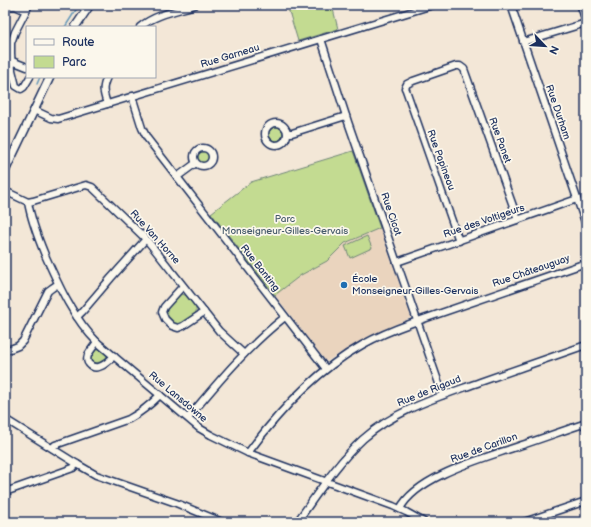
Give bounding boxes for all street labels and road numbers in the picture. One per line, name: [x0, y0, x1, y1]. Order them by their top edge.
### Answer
street label: Rue Garneau: [199, 41, 261, 71]
street label: Rue Durham: [543, 83, 573, 141]
street label: Rue Panet: [486, 116, 514, 164]
street label: Rue Papineau: [424, 128, 458, 192]
street label: Rue Cicot: [378, 191, 404, 237]
street label: Rue des Voltigeurs: [442, 201, 526, 240]
street label: Rue Van Horne: [128, 207, 182, 267]
street label: Rue Banting: [238, 242, 282, 294]
street label: Rue Châteauguay: [491, 252, 572, 290]
street label: Rue Lansdowne: [146, 369, 210, 425]
street label: Rue de Rigaud: [395, 373, 463, 409]
street label: Rue de Carillon: [449, 430, 519, 466]

